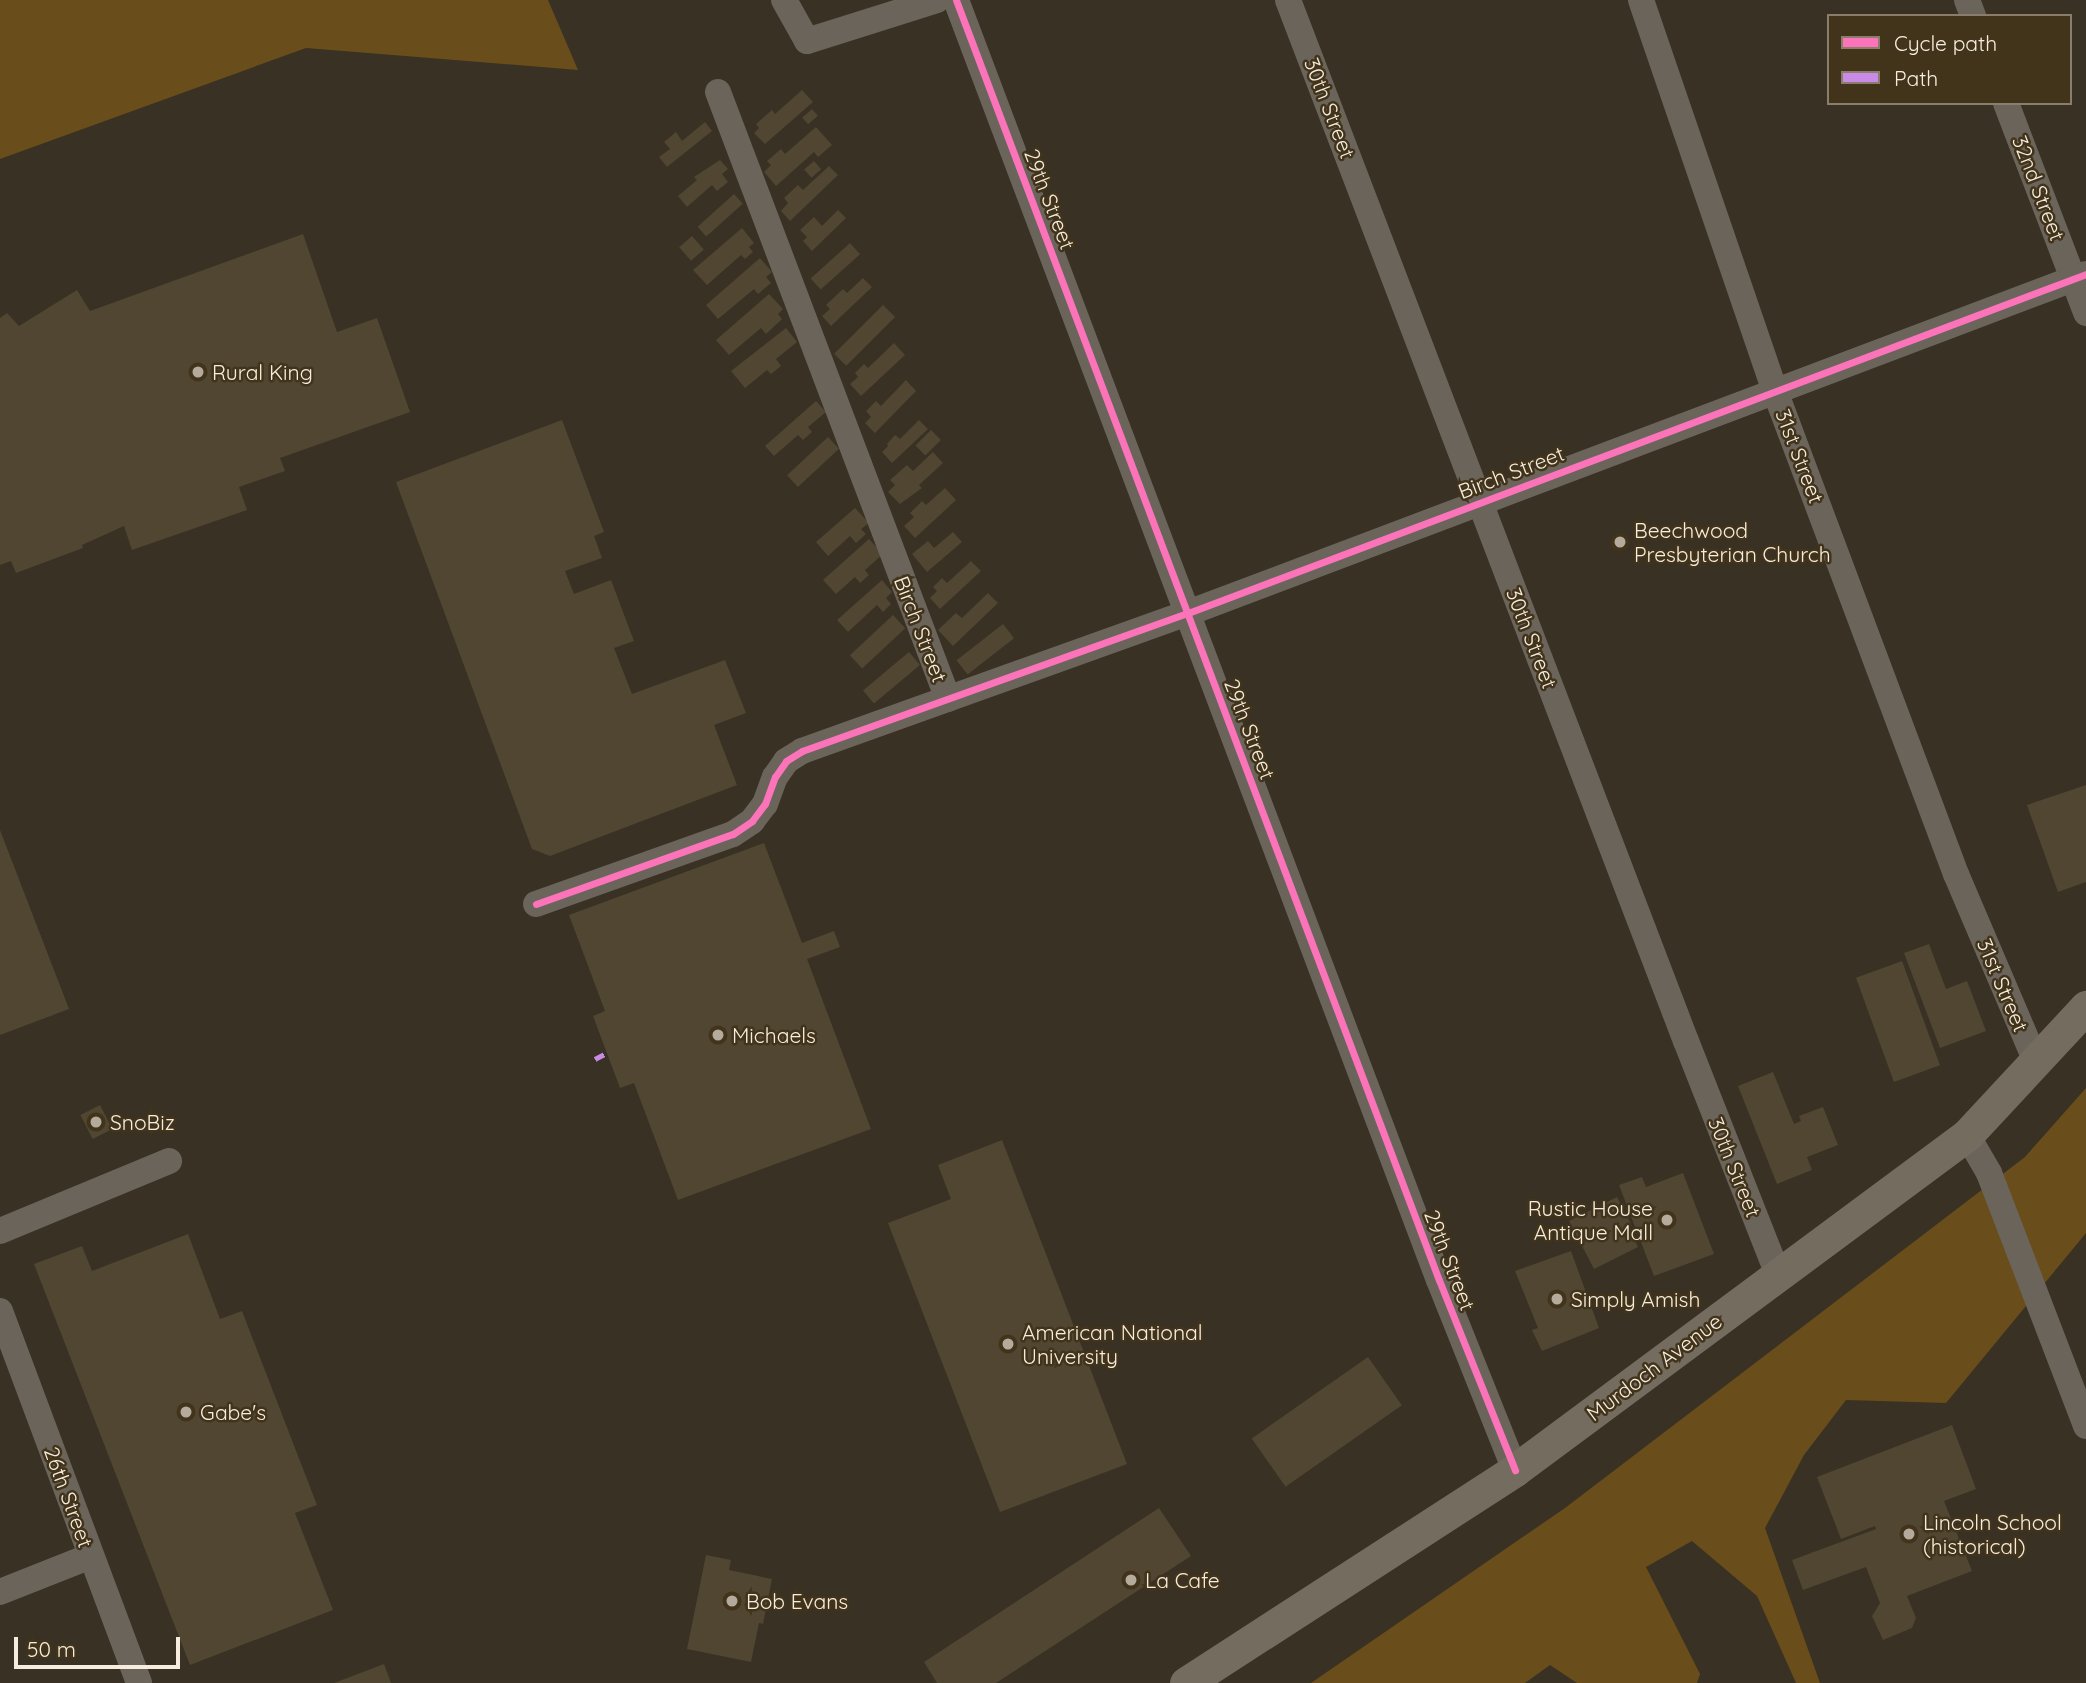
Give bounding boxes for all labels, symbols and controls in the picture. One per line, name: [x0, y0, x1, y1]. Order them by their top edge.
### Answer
legend: [1827, 14, 2072, 105]
text: Cycle path: [1894, 30, 1997, 56]
street label: 30th Street: [1299, 54, 1361, 162]
text: Path: [1894, 65, 1938, 91]
street label: 32nd Street: [2007, 132, 2071, 244]
street label: 29th Street: [1019, 145, 1081, 253]
place label: Rural King: [212, 359, 313, 385]
marker: Rural King: [190, 364, 206, 380]
street label: 31st Street: [1771, 405, 1829, 507]
street label: Birch Street: [1454, 440, 1568, 504]
place label: Beechwood Presbyterian Church: [1634, 517, 1831, 567]
marker: Beechwood Presbyterian Church: [1612, 534, 1628, 550]
street label: Birch Street: [889, 572, 953, 686]
street label: 30th Street: [1501, 584, 1563, 692]
street label: 29th Street: [1219, 675, 1281, 783]
street label: 31st Street: [1972, 935, 2034, 1035]
place label: Michaels: [732, 1022, 816, 1048]
marker: Michaels: [710, 1027, 726, 1043]
place label: SnoBiz: [110, 1109, 175, 1135]
street label: 30th Street: [1704, 1113, 1766, 1221]
marker: SnoBiz: [88, 1114, 104, 1130]
place label: Rustic House Antique Mall: [1528, 1195, 1653, 1245]
street label: 29th Street: [1419, 1206, 1481, 1314]
marker: Rustic House Antique Mall: [1659, 1212, 1675, 1228]
place label: Simply Amish: [1571, 1286, 1700, 1312]
marker: Simply Amish: [1549, 1291, 1565, 1307]
street label: Murdoch Avenue: [1581, 1308, 1727, 1426]
place label: American National University: [1022, 1319, 1203, 1369]
marker: American National University: [1000, 1336, 1016, 1352]
place label: Gabe's: [200, 1399, 266, 1425]
marker: Gabe's: [178, 1404, 194, 1420]
street label: 26th Street: [39, 1443, 99, 1551]
place label: Lincoln School (historical): [1923, 1509, 2062, 1559]
marker: Lincoln School (historical): [1901, 1526, 1917, 1542]
place label: La Cafe: [1145, 1567, 1220, 1593]
marker: La Cafe: [1123, 1572, 1139, 1588]
place label: Bob Evans: [746, 1588, 848, 1614]
marker: Bob Evans: [724, 1593, 740, 1609]
scale bar: [18, 1624, 184, 1668]
text: 50 m: [27, 1636, 76, 1662]

